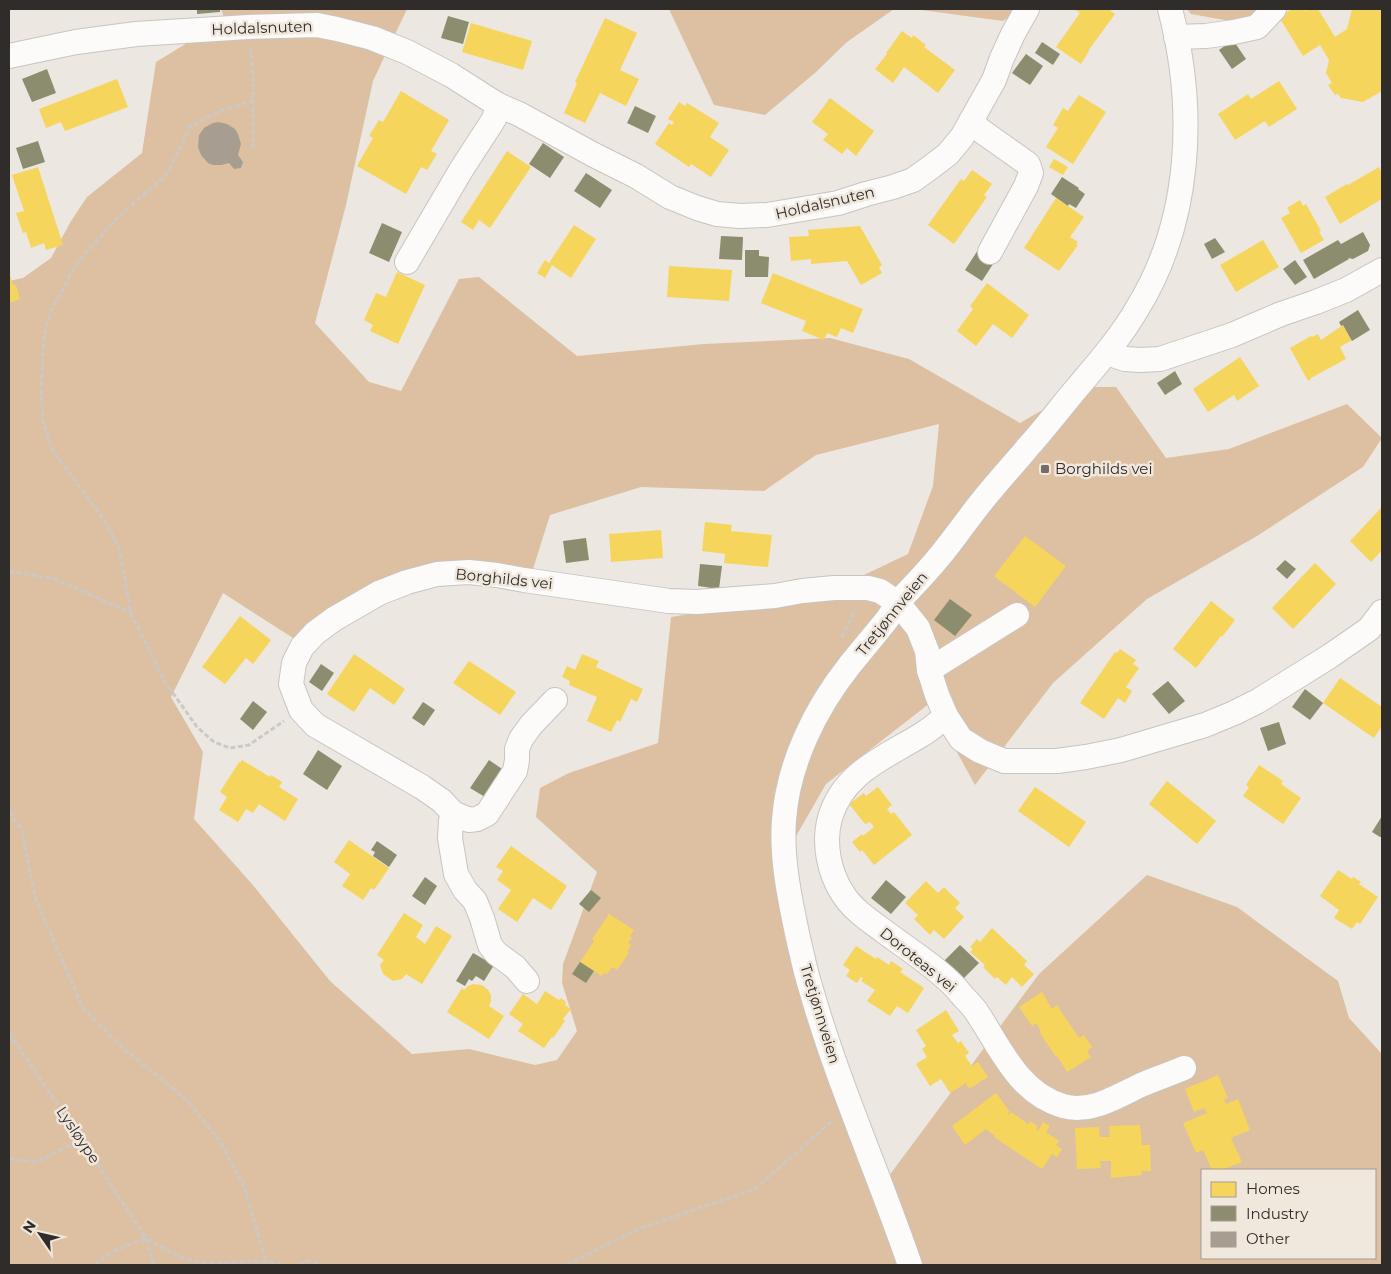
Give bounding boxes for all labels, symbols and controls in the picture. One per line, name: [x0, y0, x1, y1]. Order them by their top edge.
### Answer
street label: Holdalsnuten: [211, 16, 313, 39]
street label: Holdalsnuten: [773, 182, 876, 223]
place label: Borghilds vei: [1055, 459, 1152, 478]
marker: Borghilds vei: [1039, 463, 1051, 475]
street label: Borghilds vei: [455, 564, 554, 593]
street label: Tretjønnveien: [852, 568, 931, 660]
street label: Doroteas vei: [876, 923, 960, 996]
street label: Tretjønnveien: [796, 962, 845, 1066]
street label: Lysløype: [52, 1103, 104, 1167]
legend: [1201, 1169, 1376, 1259]
text: Homes: [1246, 1179, 1300, 1198]
text: Industry: [1246, 1204, 1309, 1223]
north arrow: [15, 1209, 65, 1259]
text: N: [19, 1217, 40, 1236]
text: Other: [1246, 1229, 1290, 1248]

